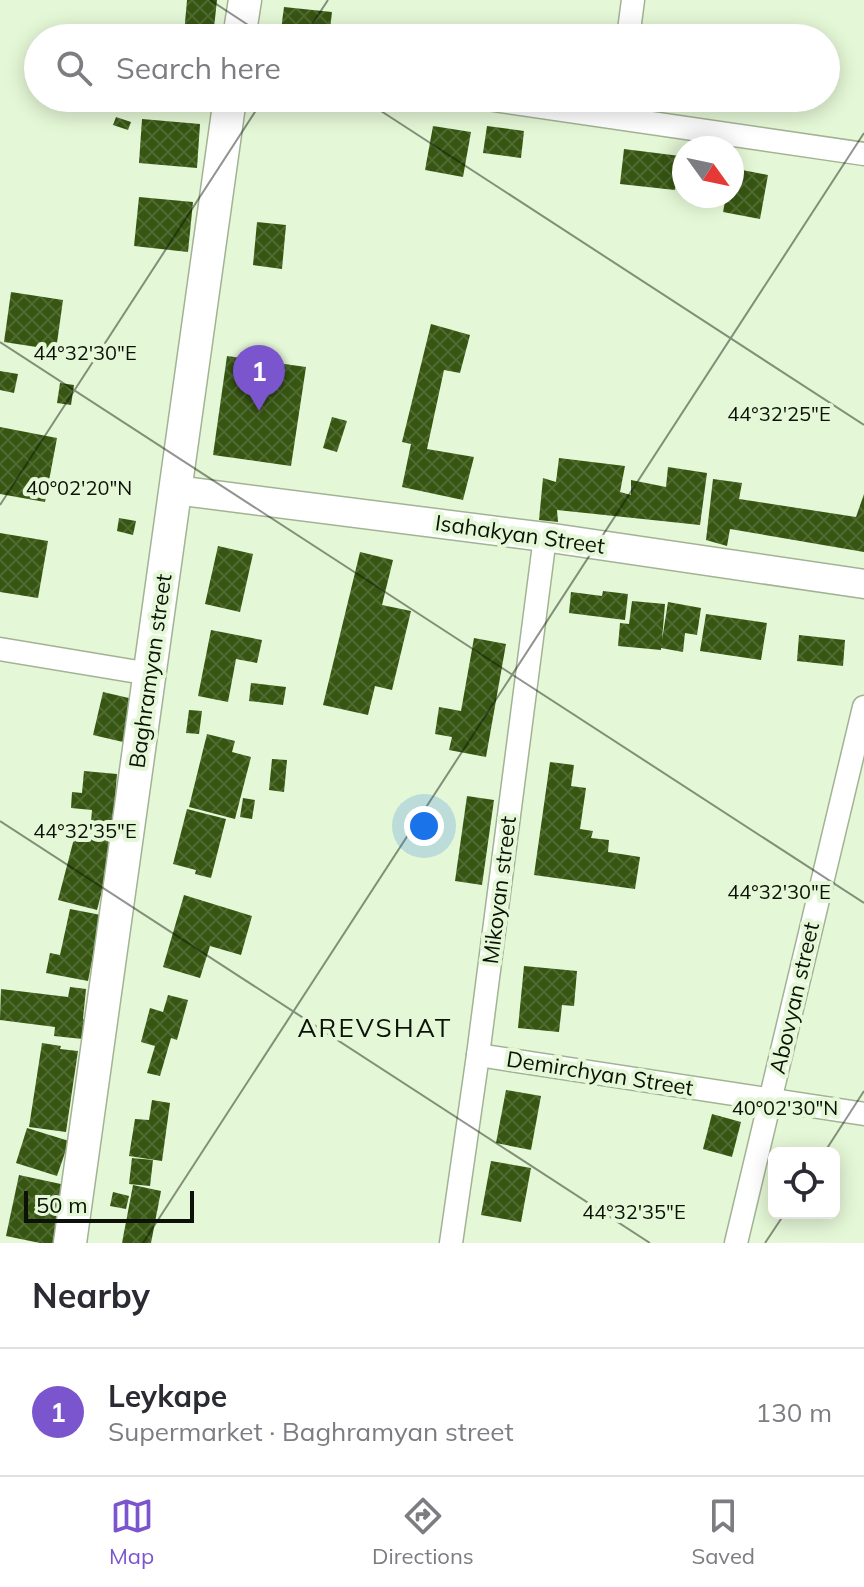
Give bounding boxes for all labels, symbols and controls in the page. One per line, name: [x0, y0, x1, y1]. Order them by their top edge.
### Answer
search box: [24, 24, 840, 112]
icon: search: [52, 46, 96, 90]
text: Search here: [116, 49, 281, 87]
north arrow: [672, 136, 744, 208]
text: 44°32'30"E: [33, 340, 137, 365]
pin: 1: [233, 345, 285, 411]
text: 44°32'25"E: [727, 401, 831, 426]
text: 40°02'20"N: [26, 475, 132, 500]
street label: Isahakyan Street: [433, 508, 607, 560]
street label: Baghramyan street: [123, 572, 178, 770]
your location: [404, 806, 444, 846]
street label: Mikoyan street: [476, 814, 522, 966]
text: 44°32'35"E: [33, 818, 137, 843]
text: 44°32'30"E: [727, 879, 831, 904]
street label: Abovyan street: [763, 919, 825, 1077]
district label: AREVSHAT: [297, 1011, 453, 1044]
street label: Demirchyan Street: [505, 1044, 696, 1102]
text: 40°02'30"N: [732, 1095, 838, 1120]
map controls: [768, 1147, 840, 1219]
button: locate: [768, 1147, 840, 1219]
scale bar: [24, 1187, 194, 1223]
text: 50 m: [36, 1191, 87, 1219]
text: 44°32'35"E: [582, 1199, 686, 1224]
text: Nearby: [32, 1274, 150, 1317]
text: Leykape: [108, 1377, 227, 1415]
text: 1: [50, 1396, 66, 1429]
text: 130 m: [756, 1396, 832, 1429]
text: Supermarket · Baghramyan street: [108, 1415, 514, 1448]
tab: Map: [109, 1494, 154, 1570]
tab: Directions: [372, 1494, 474, 1570]
tab: Saved: [692, 1494, 755, 1570]

